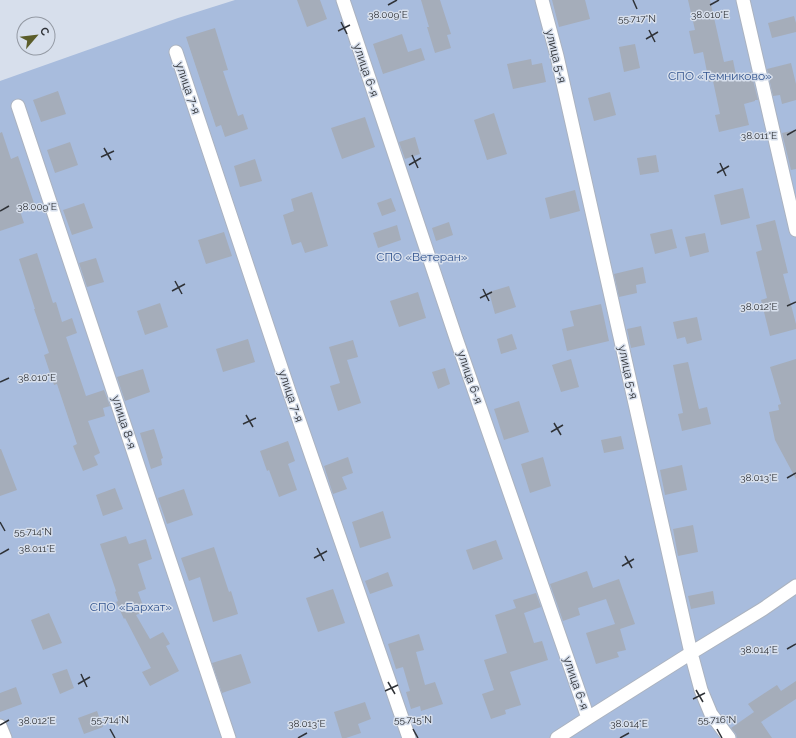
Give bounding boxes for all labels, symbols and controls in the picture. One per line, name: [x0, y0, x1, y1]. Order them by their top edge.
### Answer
text: 38.009°E: [368, 9, 408, 20]
text: 38.010°E: [691, 9, 729, 20]
text: 55.717°N: [618, 13, 656, 24]
north arrow: [16, 16, 56, 56]
text: С: [37, 25, 52, 38]
street label: улица 5-я: [543, 28, 569, 84]
street label: улица 6-я: [350, 41, 382, 99]
street label: улица 7-я: [173, 60, 203, 116]
park label: СПО «Темниково»: [668, 69, 772, 83]
text: 38.011°E: [741, 130, 777, 141]
text: 38.009°E: [17, 201, 57, 212]
park label: СПО «Ветеран»: [376, 250, 468, 264]
text: 38.012°E: [740, 301, 778, 312]
street label: улица 5-я: [615, 344, 641, 400]
street label: улица 6-я: [454, 348, 486, 406]
street label: улица 7-я: [276, 368, 306, 424]
text: 38.010°E: [18, 372, 56, 383]
street label: улица 8-я: [109, 393, 139, 451]
text: 38.013°E: [740, 472, 778, 483]
text: 55.714°N: [14, 526, 52, 537]
text: 38.011°E: [19, 543, 55, 554]
park label: СПО «Бархат»: [90, 600, 172, 614]
text: 38.014°E: [740, 644, 778, 655]
street label: улица 6-я: [560, 654, 592, 712]
text: 55.714°N: [91, 714, 129, 725]
text: 55.715°N: [394, 714, 432, 725]
text: 55.716°N: [698, 714, 736, 725]
text: 38.012°E: [18, 715, 56, 726]
text: 38.013°E: [288, 718, 326, 729]
text: 38.014°E: [610, 718, 648, 729]

